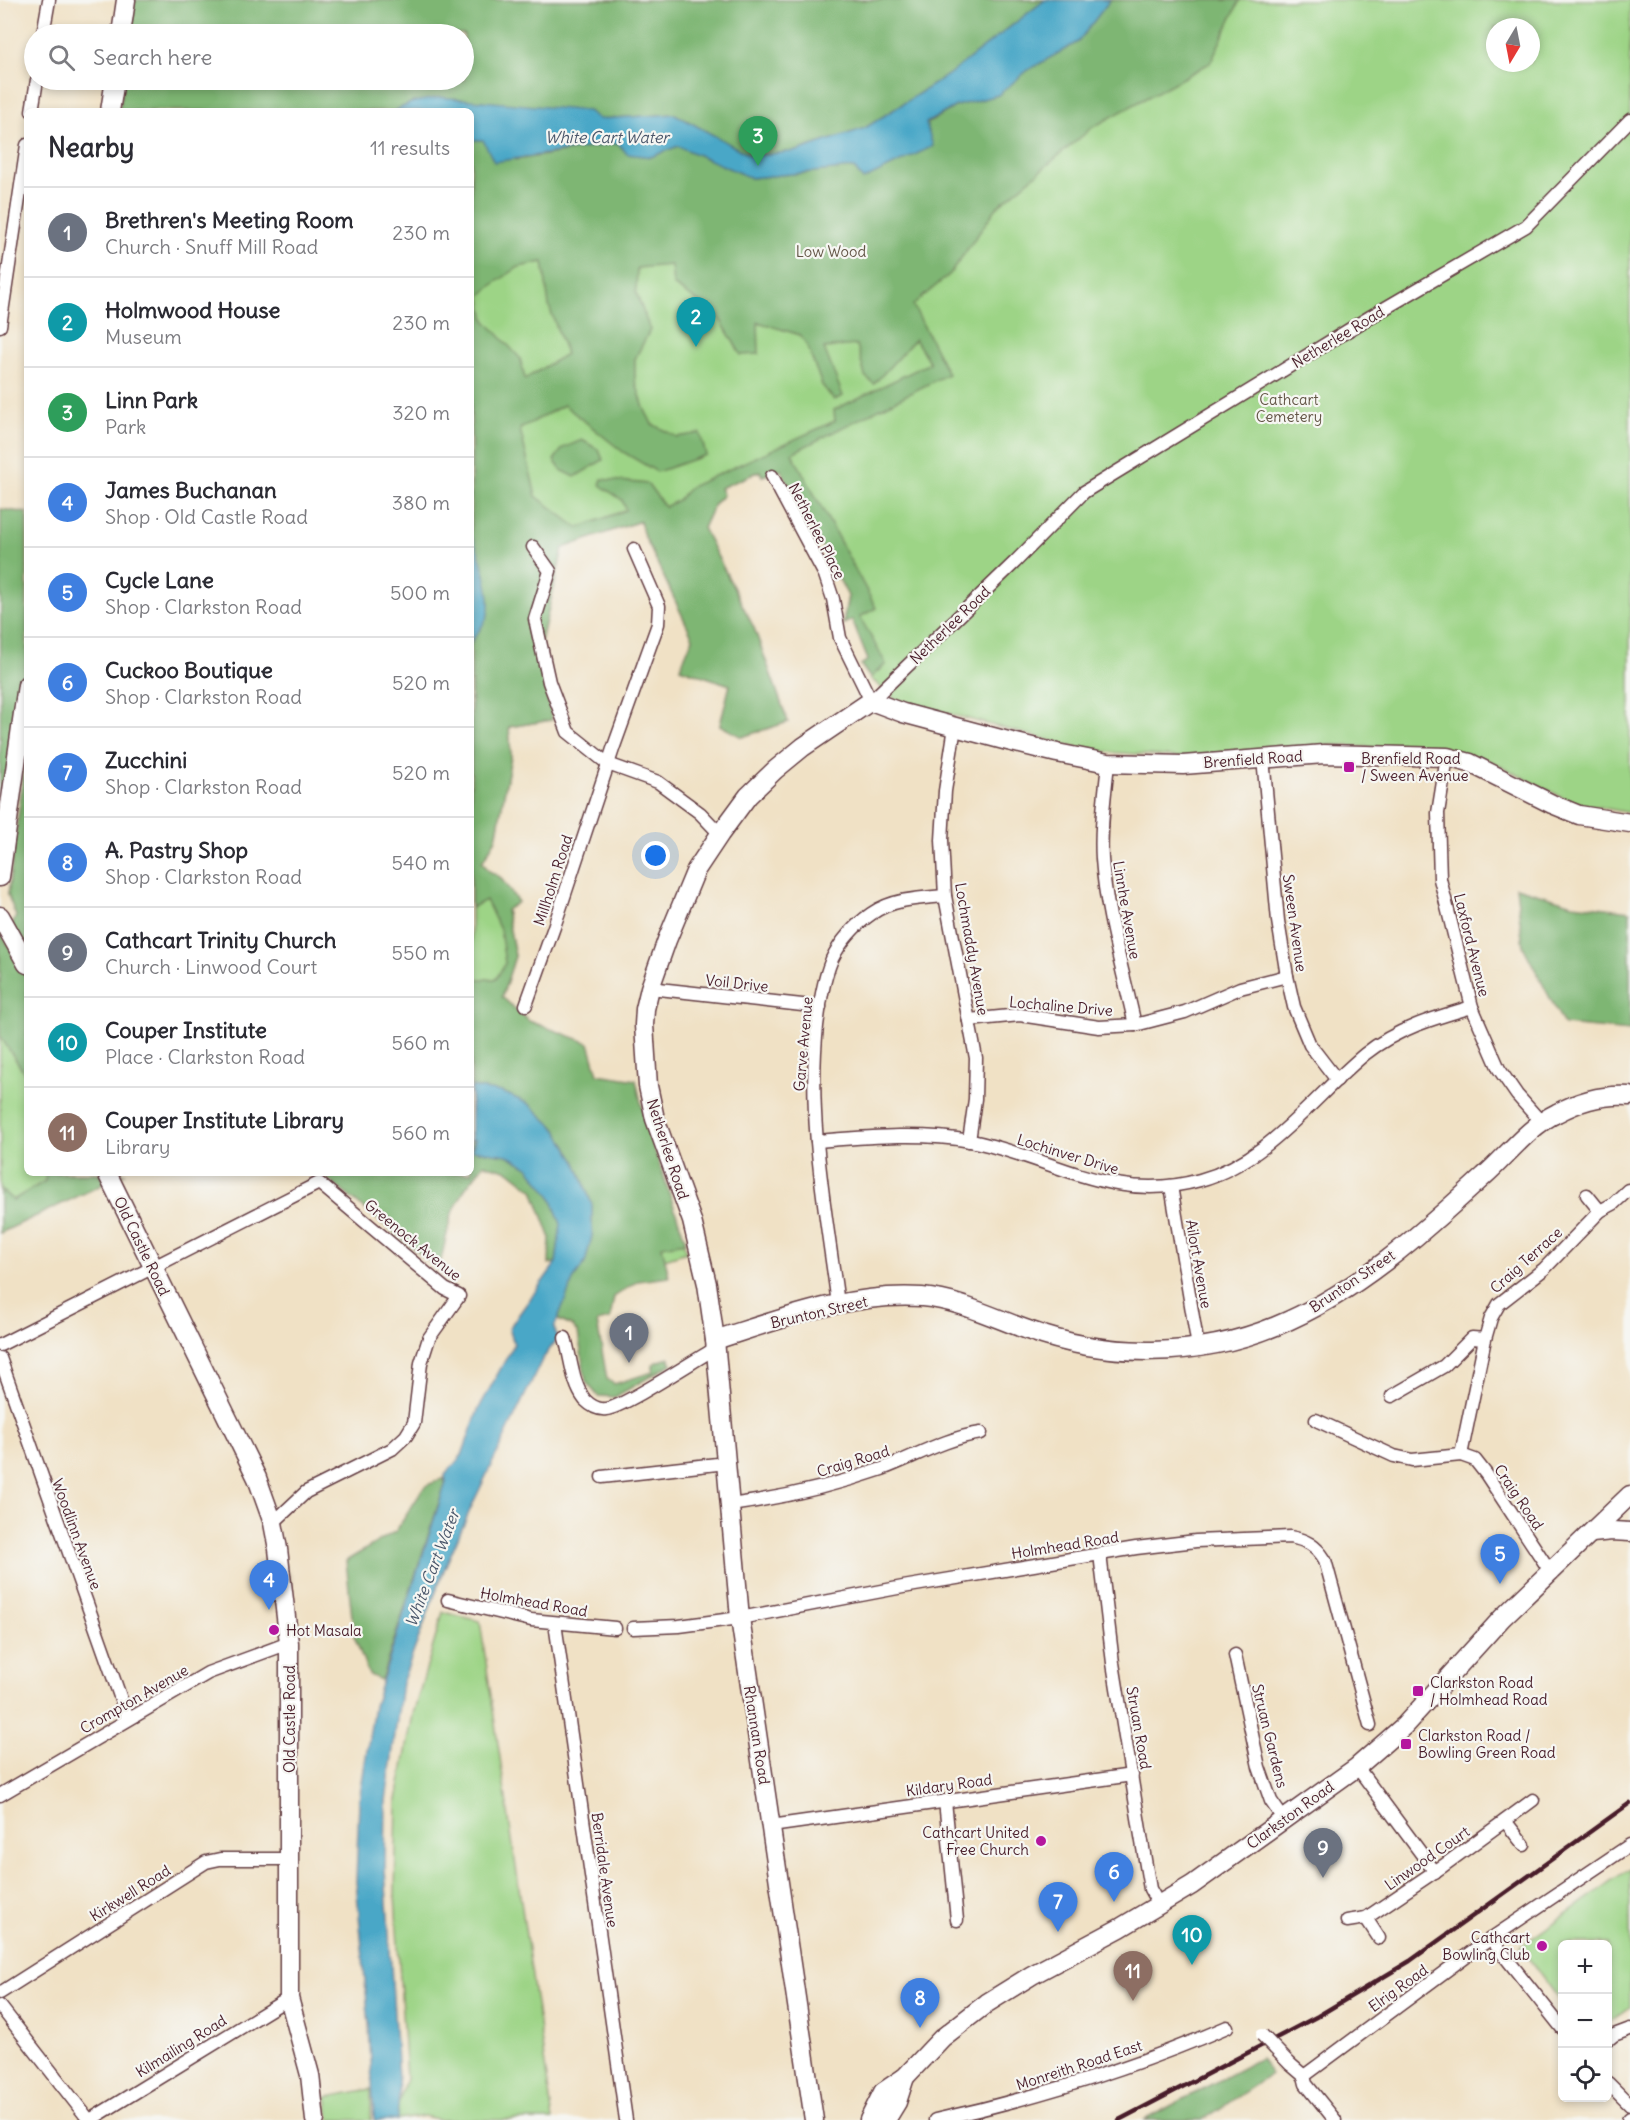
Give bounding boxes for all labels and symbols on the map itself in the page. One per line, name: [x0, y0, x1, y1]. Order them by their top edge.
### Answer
north arrow: [1486, 18, 1540, 72]
pin: 3: [738, 116, 777, 166]
water label: White Cart Water: [545, 127, 671, 147]
park label: Low Wood: [796, 242, 866, 261]
pin: 2: [676, 298, 716, 347]
street label: Netherlee Road: [1288, 302, 1388, 372]
park label: Cathcart Cemetery: [1256, 390, 1322, 426]
street label: Netherlee Place: [785, 480, 849, 582]
street label: Netherlee Road: [906, 582, 994, 668]
street label: Brenfield Road: [1203, 746, 1303, 772]
place label: Brenfield Road / Sween Avenue: [1361, 749, 1469, 785]
marker: Brenfield Road / Sween Avenue: [1342, 760, 1356, 774]
street label: Millholm Road: [529, 832, 577, 928]
your location: [641, 841, 670, 870]
street label: Linnhe Avenue: [1109, 859, 1145, 961]
street label: Sween Avenue: [1279, 873, 1311, 973]
street label: Lochmaddy Avenue: [951, 881, 993, 1017]
street label: Laxford Avenue: [1450, 891, 1494, 999]
street label: Voil Drive: [705, 970, 769, 996]
street label: Lochaline Drive: [1008, 992, 1114, 1020]
street label: Garve Avenue: [789, 996, 817, 1092]
street label: Netherlee Road: [643, 1096, 693, 1202]
street label: Lochinver Drive: [1015, 1130, 1121, 1178]
street label: Old Castle Road: [110, 1193, 174, 1299]
street label: Greenock Avenue: [361, 1195, 465, 1285]
street label: Ailort Avenue: [1182, 1218, 1216, 1310]
street label: Craig Terrace: [1486, 1223, 1566, 1297]
street label: Brunton Street: [1306, 1245, 1398, 1317]
street label: Brunton Street: [769, 1292, 869, 1332]
pin: 1: [610, 1314, 648, 1363]
street label: Craig Road: [814, 1441, 892, 1481]
street label: Craig Road: [1490, 1461, 1548, 1533]
street label: Woodlinn Avenue: [48, 1476, 106, 1592]
water label: White Cart Water: [400, 1504, 464, 1629]
street label: Holmhead Road: [1010, 1527, 1120, 1563]
pin: 5: [1480, 1534, 1520, 1584]
pin: 4: [250, 1560, 288, 1610]
street label: Holmhead Road: [479, 1583, 589, 1621]
place label: Hot Masala: [286, 1621, 362, 1640]
marker: Hot Masala: [267, 1623, 281, 1637]
street label: Crompton Avenue: [76, 1660, 192, 1738]
street label: Old Castle Road: [280, 1665, 299, 1773]
place label: Clarkston Road / Holmhead Road: [1430, 1673, 1548, 1709]
street label: Struan Gardens: [1248, 1682, 1292, 1790]
street label: Rhannan Road: [740, 1684, 774, 1786]
marker: Clarkston Road / Holmhead Road: [1411, 1684, 1425, 1698]
street label: Struan Road: [1122, 1685, 1156, 1771]
place label: Clarkston Road / Bowling Green Road: [1418, 1726, 1556, 1762]
marker: Clarkston Road / Bowling Green Road: [1399, 1737, 1413, 1751]
street label: Kildary Road: [905, 1770, 993, 1800]
street label: Clarkston Road: [1243, 1777, 1338, 1853]
street label: Berridale Avenue: [588, 1811, 622, 1929]
street label: Linwood Court: [1381, 1822, 1473, 1894]
place label: Cathcart United Free Church: [922, 1823, 1029, 1859]
pin: 9: [1304, 1828, 1342, 1878]
marker: Cathcart United Free Church: [1034, 1834, 1048, 1848]
pin: 6: [1094, 1852, 1134, 1902]
street label: Kirkwell Road: [86, 1861, 174, 1925]
pin: 7: [1038, 1882, 1078, 1932]
pin: 10: [1172, 1916, 1212, 1965]
place label: Cathcart Bowling Club: [1442, 1928, 1530, 1964]
marker: Cathcart Bowling Club: [1535, 1939, 1549, 1953]
pin: 11: [1114, 1952, 1152, 2001]
street label: Elrig Road: [1365, 1960, 1432, 2016]
pin: 8: [900, 1978, 940, 2028]
street label: Kilmailing Road: [132, 2010, 230, 2082]
street label: Monreith Road East: [1014, 2036, 1144, 2094]

